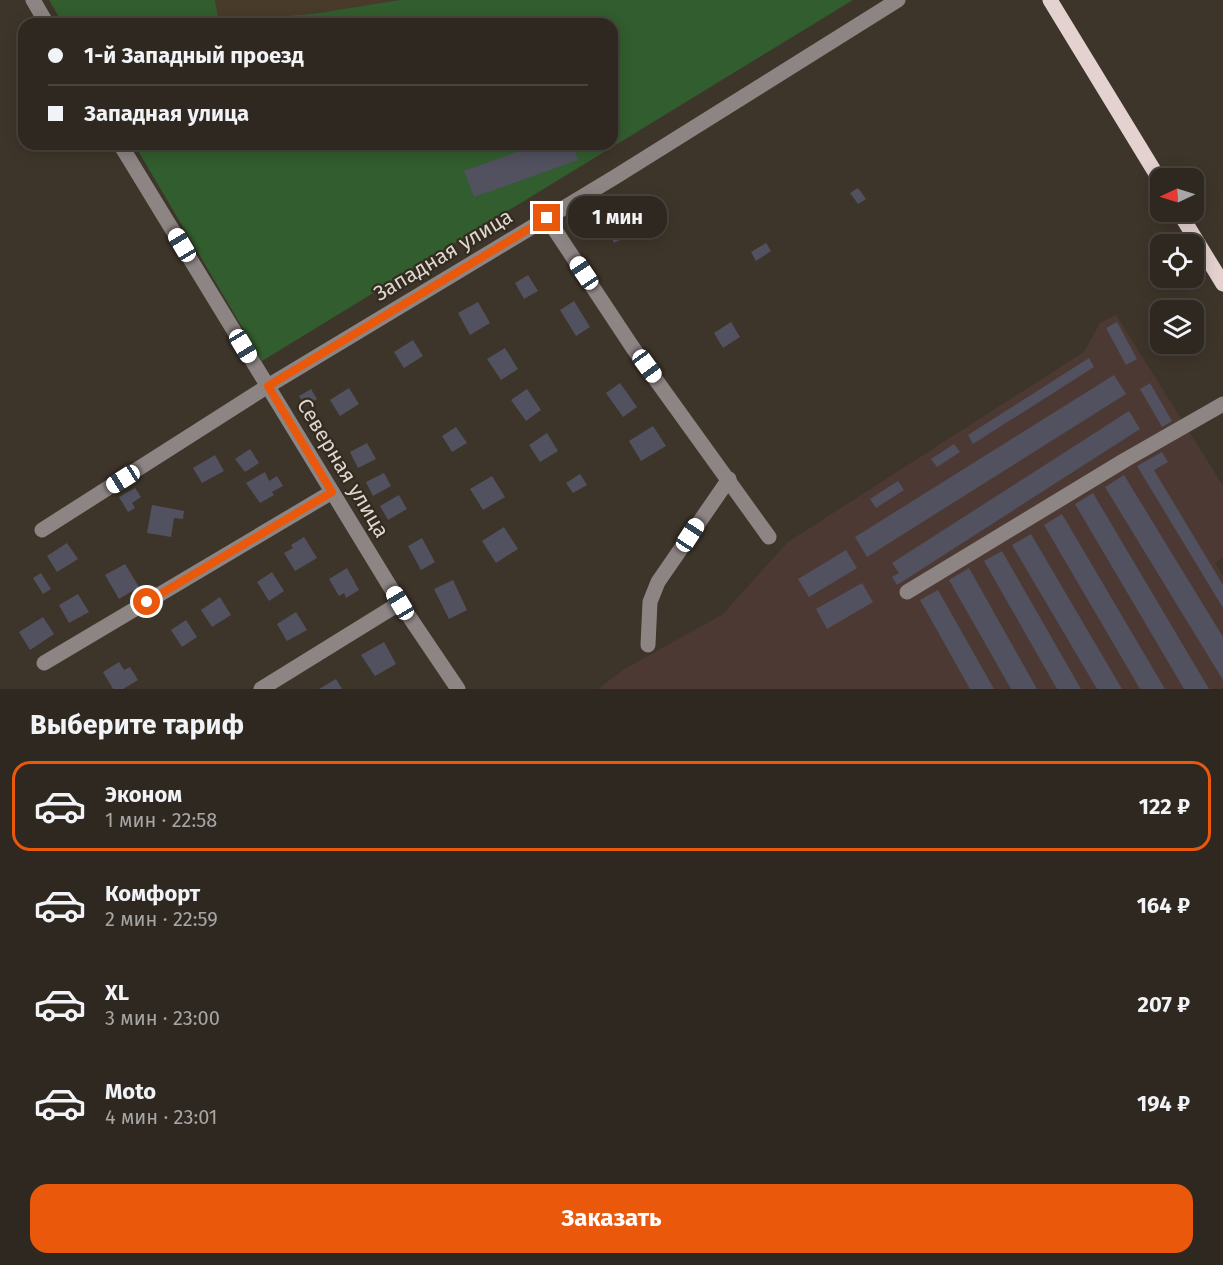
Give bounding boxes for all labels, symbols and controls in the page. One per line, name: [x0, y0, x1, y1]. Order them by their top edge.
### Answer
text: 1-й Западный проезд: [84, 42, 304, 69]
text: Западная улица: [84, 100, 249, 127]
north arrow: [1150, 168, 1204, 222]
map controls: [1150, 168, 1204, 354]
callout: 1 мин: [568, 197, 667, 239]
street label: Западная улица: [369, 203, 517, 307]
route end: [533, 204, 560, 231]
text: 1 мин: [592, 205, 643, 229]
car: [165, 225, 199, 265]
button: locate: [1150, 234, 1204, 288]
car: [566, 253, 602, 293]
button: layers: [1150, 300, 1204, 354]
car: [226, 326, 260, 366]
car: [629, 346, 665, 386]
street label: Северная улица: [291, 394, 395, 542]
car: [103, 462, 143, 496]
car: [673, 515, 707, 555]
car: [383, 583, 417, 623]
route start: [133, 588, 160, 615]
text: Выберите тариф: [30, 709, 244, 741]
icon: car: [33, 779, 87, 833]
text: Эконом: [105, 781, 182, 808]
text: 122 ₽: [1139, 793, 1190, 820]
text: 1 мин · 22:58: [105, 808, 217, 832]
icon: car: [33, 878, 87, 932]
text: Комфорт: [105, 880, 200, 907]
text: 164 ₽: [1137, 892, 1190, 919]
text: 2 мин · 22:59: [105, 907, 218, 931]
icon: car: [33, 977, 87, 1031]
text: XL: [105, 979, 129, 1006]
text: 207 ₽: [1138, 991, 1190, 1018]
text: 3 мин · 23:00: [105, 1006, 220, 1030]
icon: car: [33, 1076, 87, 1130]
text: Moto: [105, 1078, 156, 1105]
text: 194 ₽: [1137, 1090, 1190, 1117]
text: 4 мин · 23:01: [105, 1105, 218, 1129]
button: Заказать: [30, 1184, 1193, 1253]

